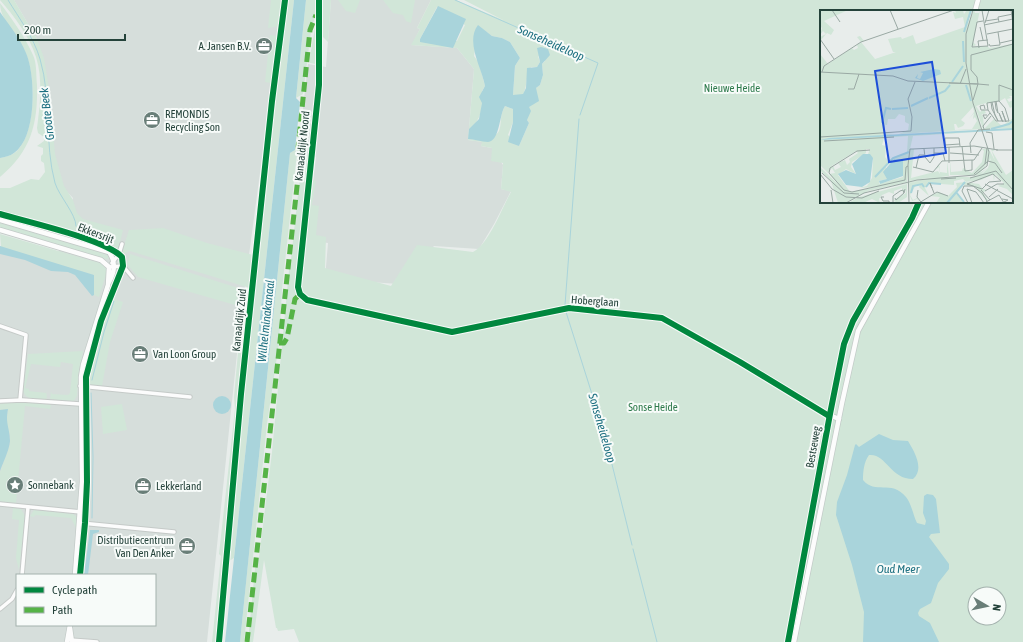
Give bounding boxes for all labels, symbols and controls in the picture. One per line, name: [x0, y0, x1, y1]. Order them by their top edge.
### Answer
inset map: [820, 10, 1013, 203]
scale bar: [18, 16, 125, 42]
water label: Sonseheideloop: [515, 22, 587, 64]
text: 200 m: [24, 23, 51, 37]
office icon: A. Jansen B.V.: [254, 36, 274, 56]
place label: A. Jansen B.V.: [198, 40, 251, 52]
park label: Nieuwe Heide: [704, 82, 760, 94]
water label: Groote Beek: [37, 86, 57, 141]
place label: REMONDIS Recycling Son: [165, 108, 220, 133]
office icon: REMONDIS Recycling Son: [142, 110, 162, 130]
street label: Kanaaldijk Noord: [292, 110, 312, 182]
street label: Ekkersrijt: [76, 221, 116, 245]
water label: Wilhelminakanaal: [255, 279, 277, 363]
street label: Kanaaldijk Zuid: [230, 288, 248, 352]
street label: Hoberglaan: [571, 293, 619, 309]
office icon: Van Loon Group: [130, 344, 150, 364]
place label: Van Loon Group: [153, 348, 216, 360]
water label: Sonseheideloop: [585, 391, 619, 465]
park label: Sonse Heide: [628, 401, 678, 413]
street label: Bestseweg: [803, 425, 823, 469]
place icon: Sonnebank: [5, 475, 25, 495]
office icon: Lekkerland: [133, 476, 153, 496]
place label: Sonnebank: [28, 479, 74, 491]
place label: Lekkerland: [156, 480, 202, 492]
place label: Distributiecentrum Van Den Anker: [97, 534, 175, 559]
office icon: Distributiecentrum Van Den Anker: [177, 536, 197, 556]
water label: Oud Meer: [877, 562, 920, 576]
legend: [16, 574, 156, 626]
text: Cycle path: [52, 583, 97, 597]
north arrow: [967, 586, 1007, 626]
text: Path: [52, 603, 73, 617]
text: N: [990, 603, 1003, 612]

